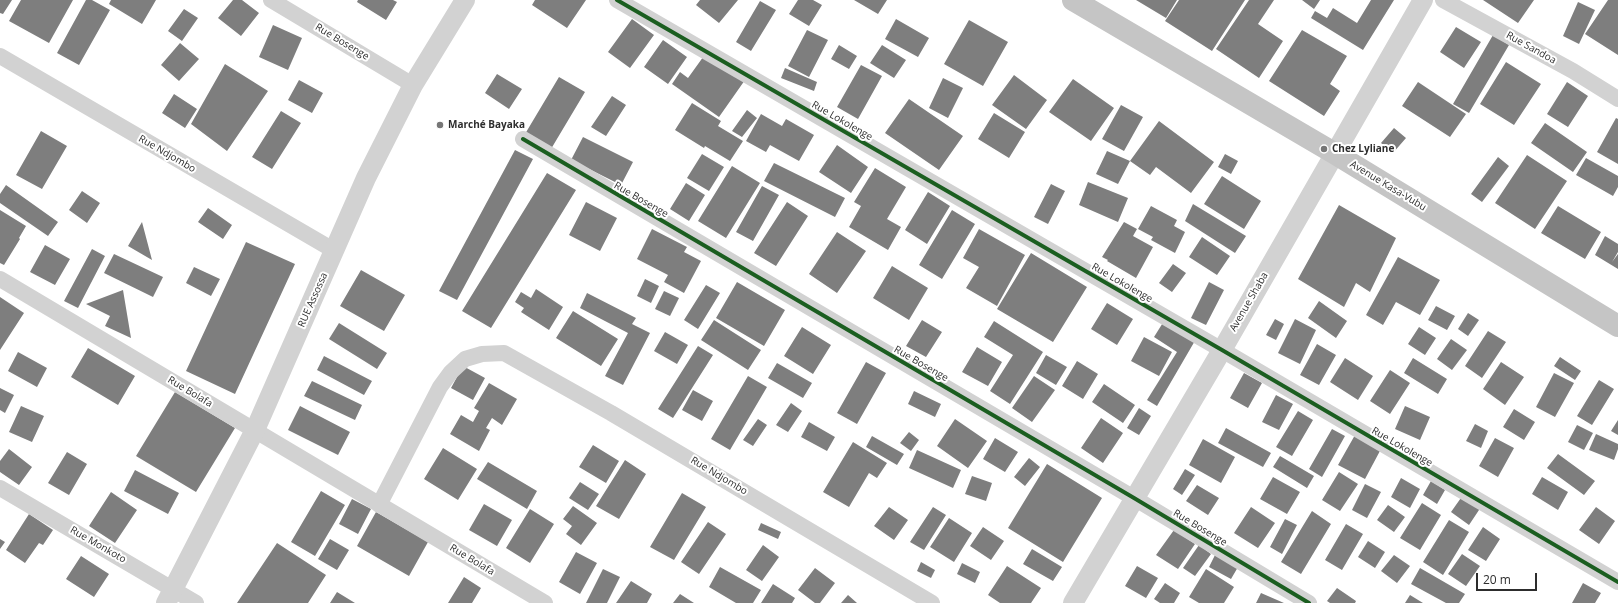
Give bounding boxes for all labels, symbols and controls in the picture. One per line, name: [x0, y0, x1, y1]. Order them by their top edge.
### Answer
street label: Rue Bosenge: [313, 21, 371, 63]
street label: Rue Sandoa: [1504, 29, 1558, 67]
street label: Rue Lokolenge: [809, 99, 875, 143]
place label: Marché Bayaka: [448, 119, 525, 131]
marker: Marché Bayaka: [435, 120, 445, 130]
street label: Rue Ndjombo: [136, 133, 198, 175]
place label: Chez Lyliane: [1332, 143, 1394, 155]
marker: Chez Lyliane: [1319, 144, 1329, 154]
street label: Avenue Kasa-Vubu: [1348, 158, 1428, 214]
street label: Rue Bosenge: [612, 180, 670, 220]
street label: Rue Lokolenge: [1089, 261, 1155, 305]
street label: Avenue Shaba: [1227, 270, 1271, 334]
street label: RUE Assossa: [296, 271, 330, 329]
street label: Rue Bosenge: [892, 344, 950, 384]
street label: Rue Bolafa: [165, 374, 215, 410]
street label: Rue Lokolenge: [1369, 425, 1435, 469]
street label: Rue Ndjombo: [688, 454, 750, 498]
street label: Rue Bosenge: [1171, 507, 1229, 549]
street label: Rue Monkoto: [68, 524, 128, 566]
street label: Rue Bolafa: [447, 542, 497, 578]
scale bar: [1478, 565, 1539, 591]
text: 20 m: [1483, 571, 1511, 588]

